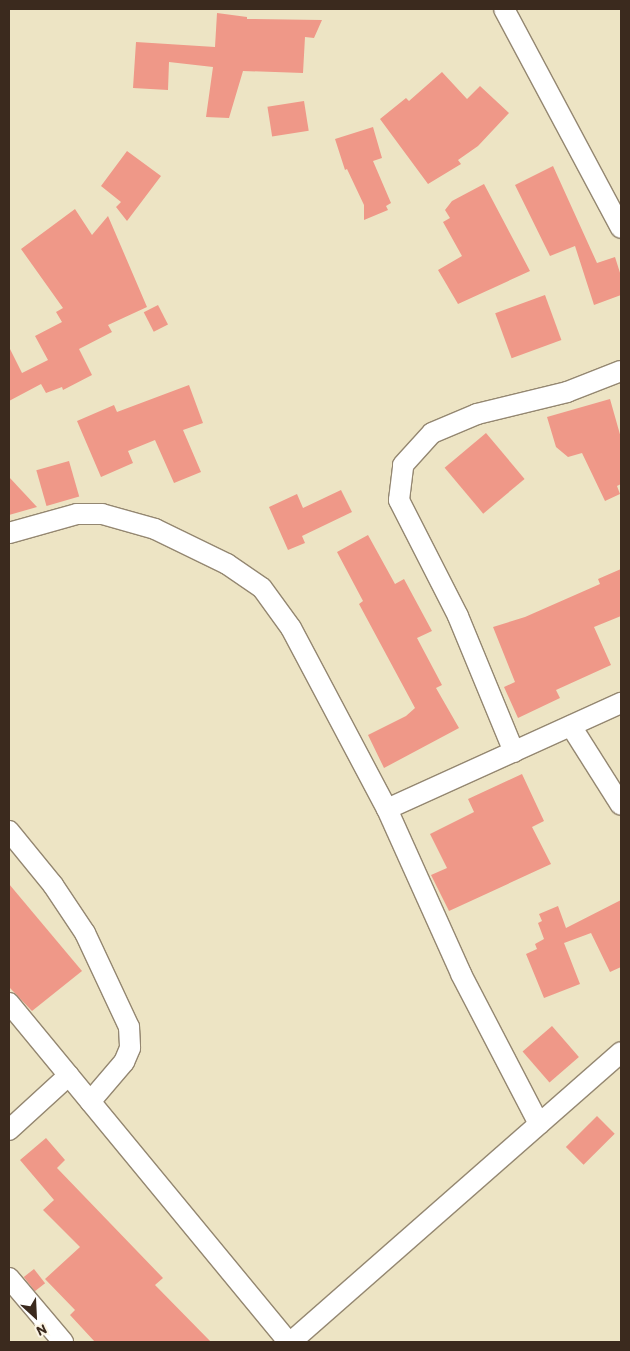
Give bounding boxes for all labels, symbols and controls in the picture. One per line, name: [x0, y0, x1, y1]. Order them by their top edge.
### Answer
north arrow: [10, 1291, 60, 1341]
text: N: [34, 1320, 49, 1340]

